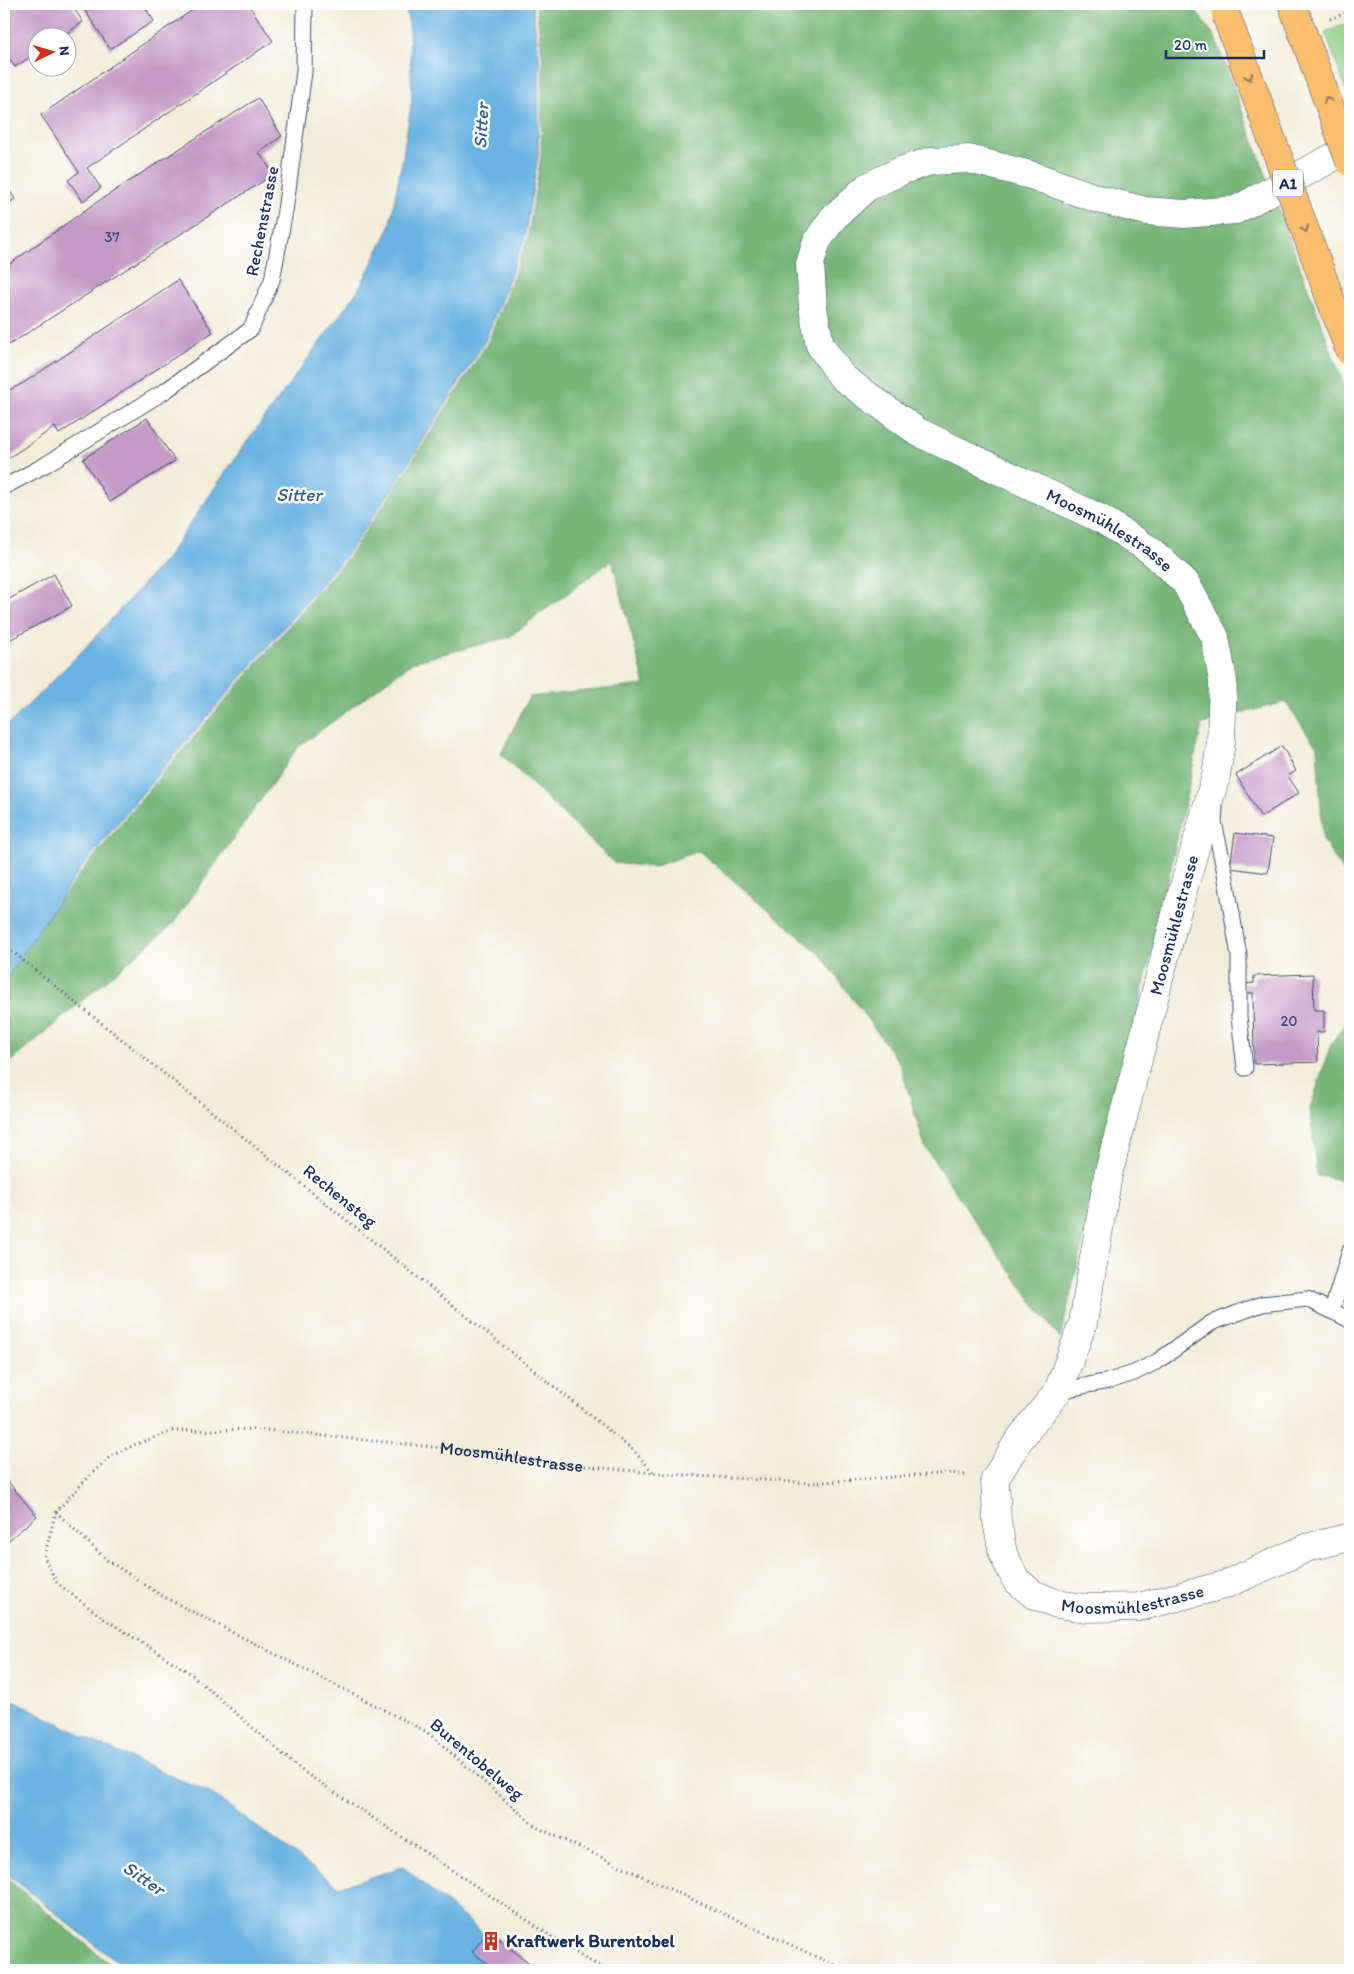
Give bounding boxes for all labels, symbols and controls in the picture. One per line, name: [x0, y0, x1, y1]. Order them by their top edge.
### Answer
north arrow: [28, 28, 78, 78]
scale bar: [1166, 28, 1264, 60]
text: 20 m: [1174, 36, 1208, 54]
text: N: [56, 45, 73, 56]
one-way arrow: [1243, 72, 1253, 81]
one-way arrow: [1323, 96, 1333, 105]
water label: Sitter: [468, 100, 494, 149]
street label: Rechenstrasse: [241, 164, 283, 278]
road number: A1: [1273, 170, 1303, 197]
one-way arrow: [1299, 224, 1309, 233]
house number: 37: [104, 228, 120, 246]
water label: Sitter: [276, 483, 324, 506]
street label: Moosmühlestrasse: [1043, 484, 1177, 576]
street label: Moosmühlestrasse: [1145, 852, 1203, 998]
house number: 20: [1280, 1012, 1298, 1030]
street label: Rechensteg: [299, 1160, 382, 1233]
street label: Moosmühlestrasse: [439, 1437, 584, 1477]
street label: Moosmühlestrasse: [1060, 1580, 1206, 1619]
street label: Burentobelweg: [426, 1713, 529, 1805]
water label: Sitter: [119, 1856, 171, 1902]
building icon: Kraftwerk Burentobel: [480, 1930, 502, 1952]
place label: Kraftwerk Burentobel: [506, 1930, 676, 1952]

